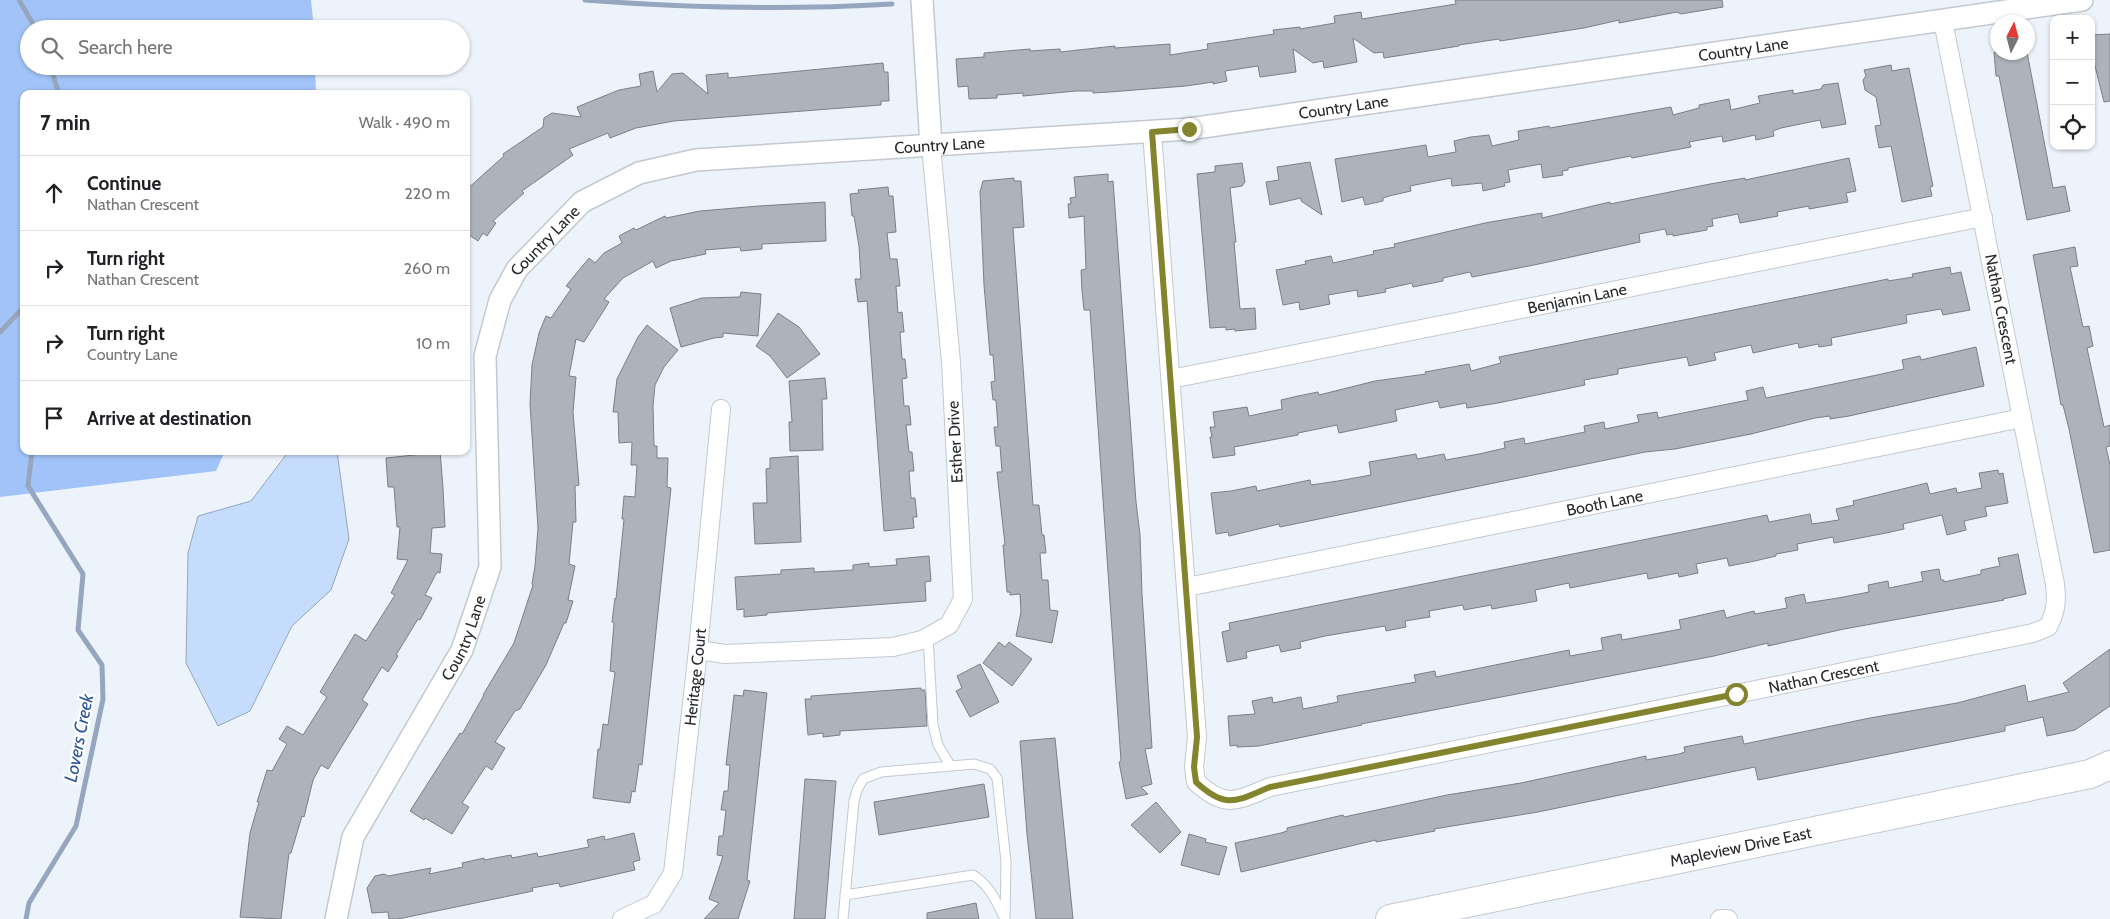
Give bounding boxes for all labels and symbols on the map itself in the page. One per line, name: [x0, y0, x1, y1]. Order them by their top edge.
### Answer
north arrow: [1990, 15, 2035, 60]
street label: Country Lane: [1697, 33, 1790, 65]
street label: Country Lane: [1297, 91, 1390, 123]
route end: [1178, 118, 1201, 141]
street label: Country Lane: [894, 132, 985, 157]
street label: Country Lane: [506, 201, 583, 278]
street label: Nathan Crescent: [1981, 252, 2021, 366]
street label: Benjamin Lane: [1526, 279, 1628, 317]
street label: Esther Drive: [943, 400, 967, 484]
street label: Booth Lane: [1565, 485, 1644, 520]
street label: Country Lane: [437, 593, 489, 684]
street label: Heritage Court: [680, 627, 710, 727]
street label: Nathan Crescent: [1767, 655, 1881, 697]
route start: [1725, 683, 1748, 706]
water label: Lovers Creek: [60, 691, 99, 784]
street label: Mapleview Drive East: [1668, 822, 1814, 870]

